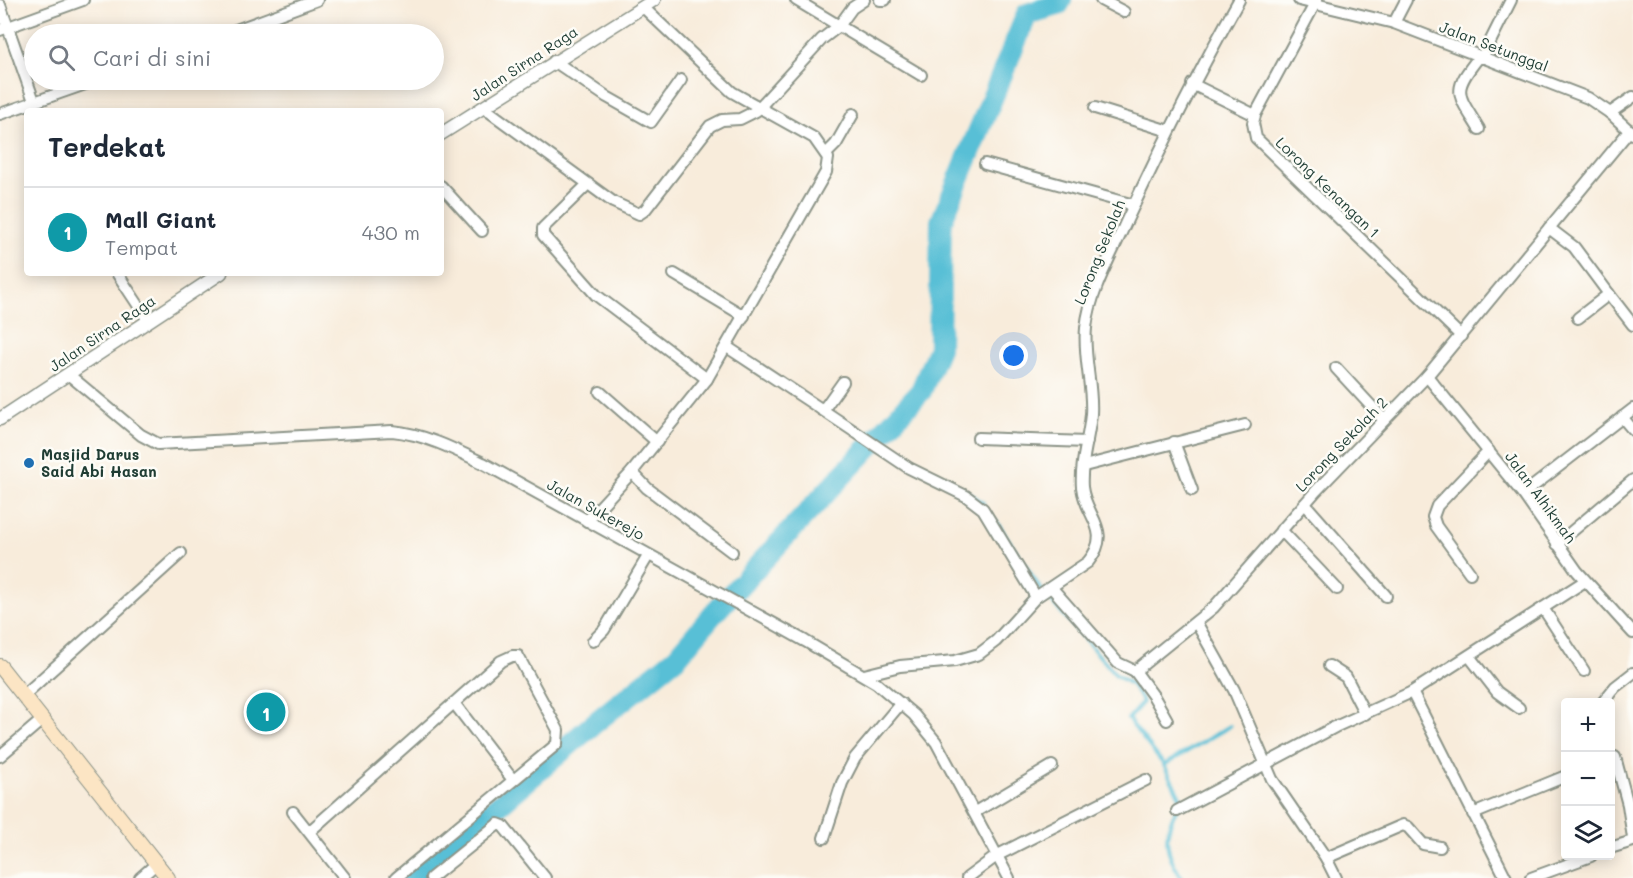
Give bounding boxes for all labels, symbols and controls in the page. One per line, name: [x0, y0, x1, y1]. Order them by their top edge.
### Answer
street label: Jalan Setunggal: [1437, 16, 1551, 76]
street label: Jalan Sirna Raga: [467, 21, 581, 105]
search box: [24, 24, 444, 90]
icon: search: [45, 41, 78, 74]
text: Cari di sini: [93, 43, 211, 72]
text: Terdekat: [48, 130, 166, 164]
street label: Lorong Kenangan 1: [1272, 132, 1384, 242]
street label: Lorong Sekolah: [1069, 197, 1129, 307]
text: Mall Giant: [105, 205, 216, 234]
text: 1: [63, 219, 72, 245]
text: 430 m: [362, 219, 420, 245]
text: Tempat: [105, 234, 178, 260]
street label: Jalan Sirna Raga: [45, 290, 159, 376]
your location: [999, 341, 1028, 370]
street label: Lorong Sekolah 2: [1291, 392, 1391, 496]
place label: Masjid Darus Said Abi Hasan: [41, 444, 157, 481]
street label: Jalan Alhikmah: [1501, 447, 1581, 547]
marker: Masjid Darus Said Abi Hasan: [22, 456, 36, 470]
street label: Jalan Sukerejo: [544, 474, 648, 544]
pin: 1: [246, 690, 286, 734]
map controls: [1561, 698, 1615, 860]
button: +: [1561, 698, 1615, 752]
button: −: [1561, 752, 1615, 806]
button: layers: [1561, 806, 1615, 860]

